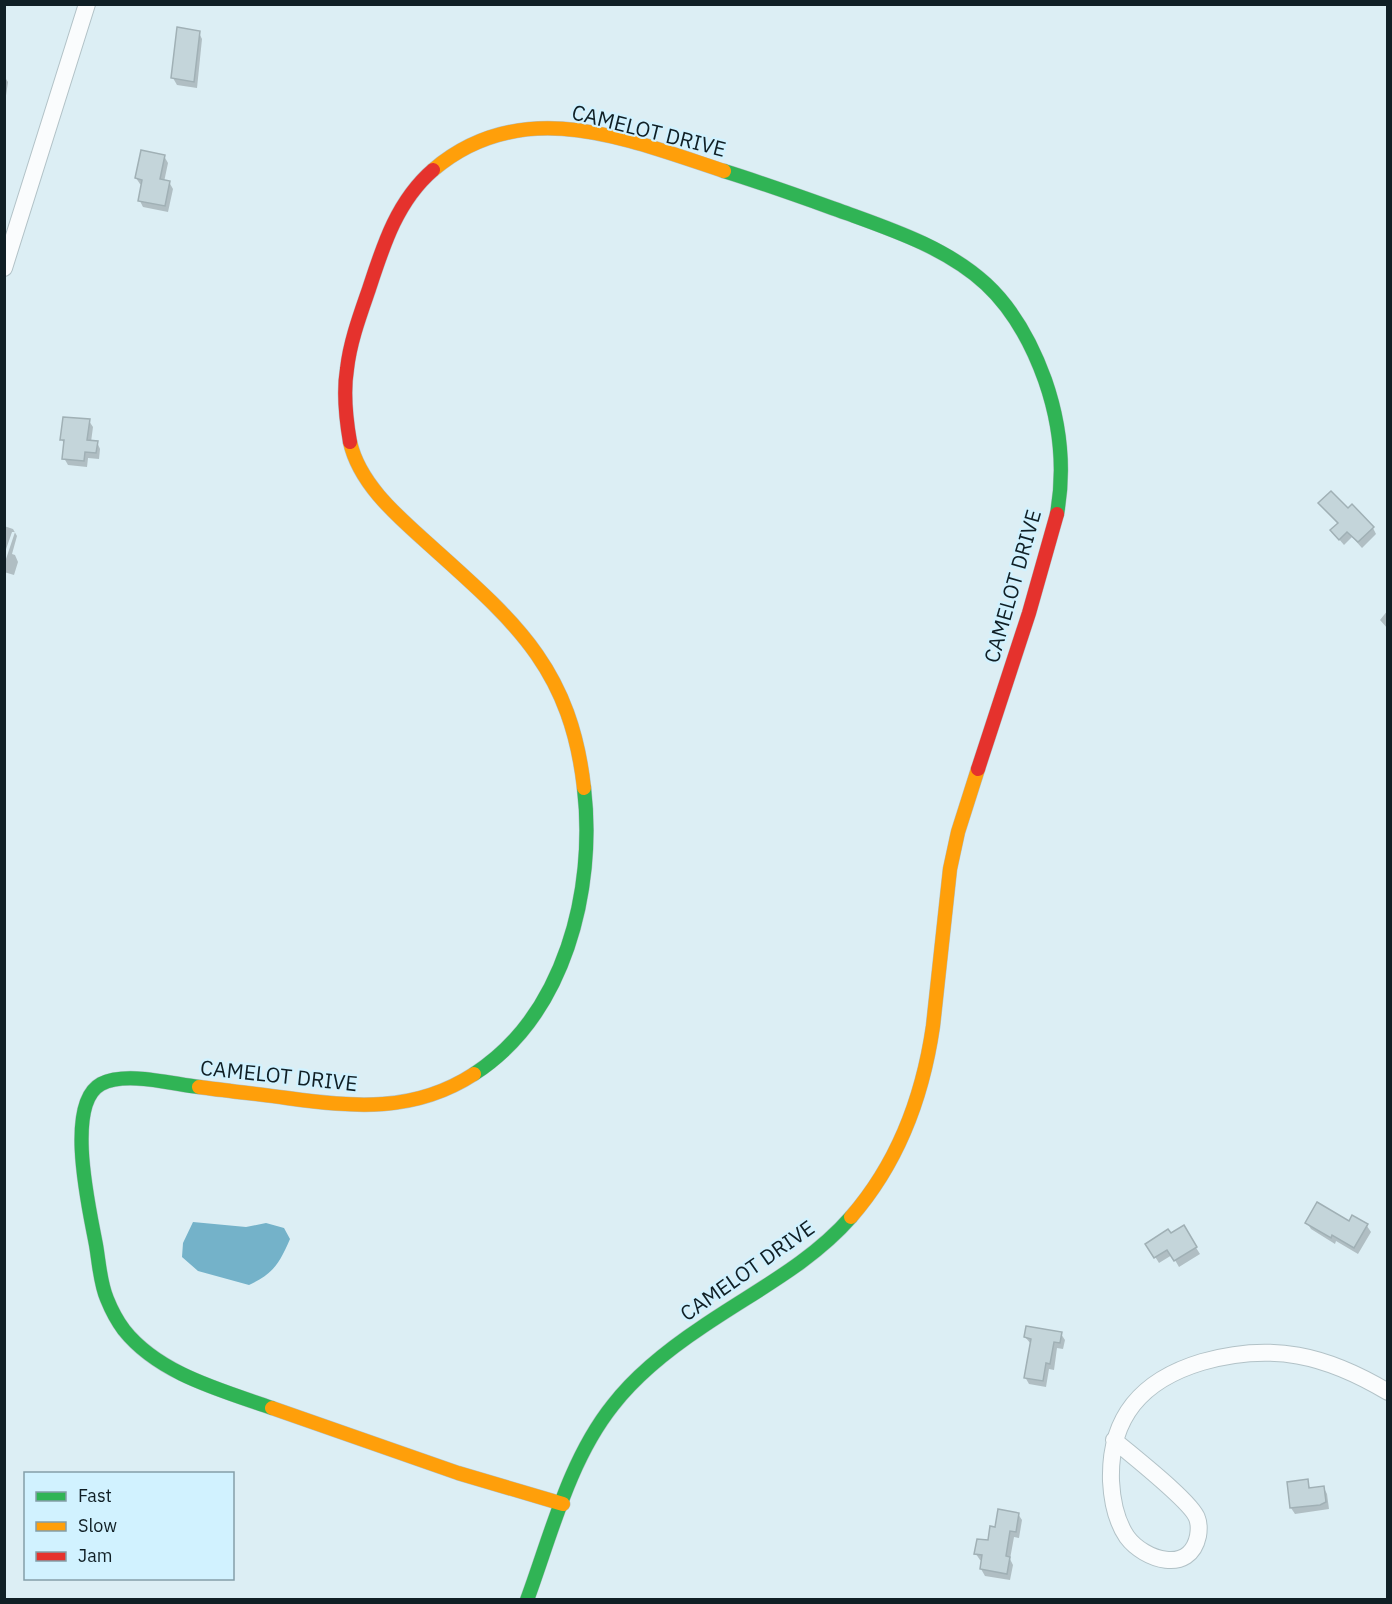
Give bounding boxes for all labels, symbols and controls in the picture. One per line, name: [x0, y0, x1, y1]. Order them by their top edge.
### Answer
street label: CAMELOT DRIVE: [569, 97, 729, 163]
street label: CAMELOT DRIVE: [977, 506, 1047, 666]
street label: CAMELOT DRIVE: [199, 1053, 359, 1097]
street label: CAMELOT DRIVE: [674, 1213, 820, 1327]
legend: [24, 1472, 234, 1580]
text: Fast: [78, 1484, 112, 1507]
text: Slow: [78, 1514, 117, 1537]
text: Jam: [78, 1544, 113, 1567]

